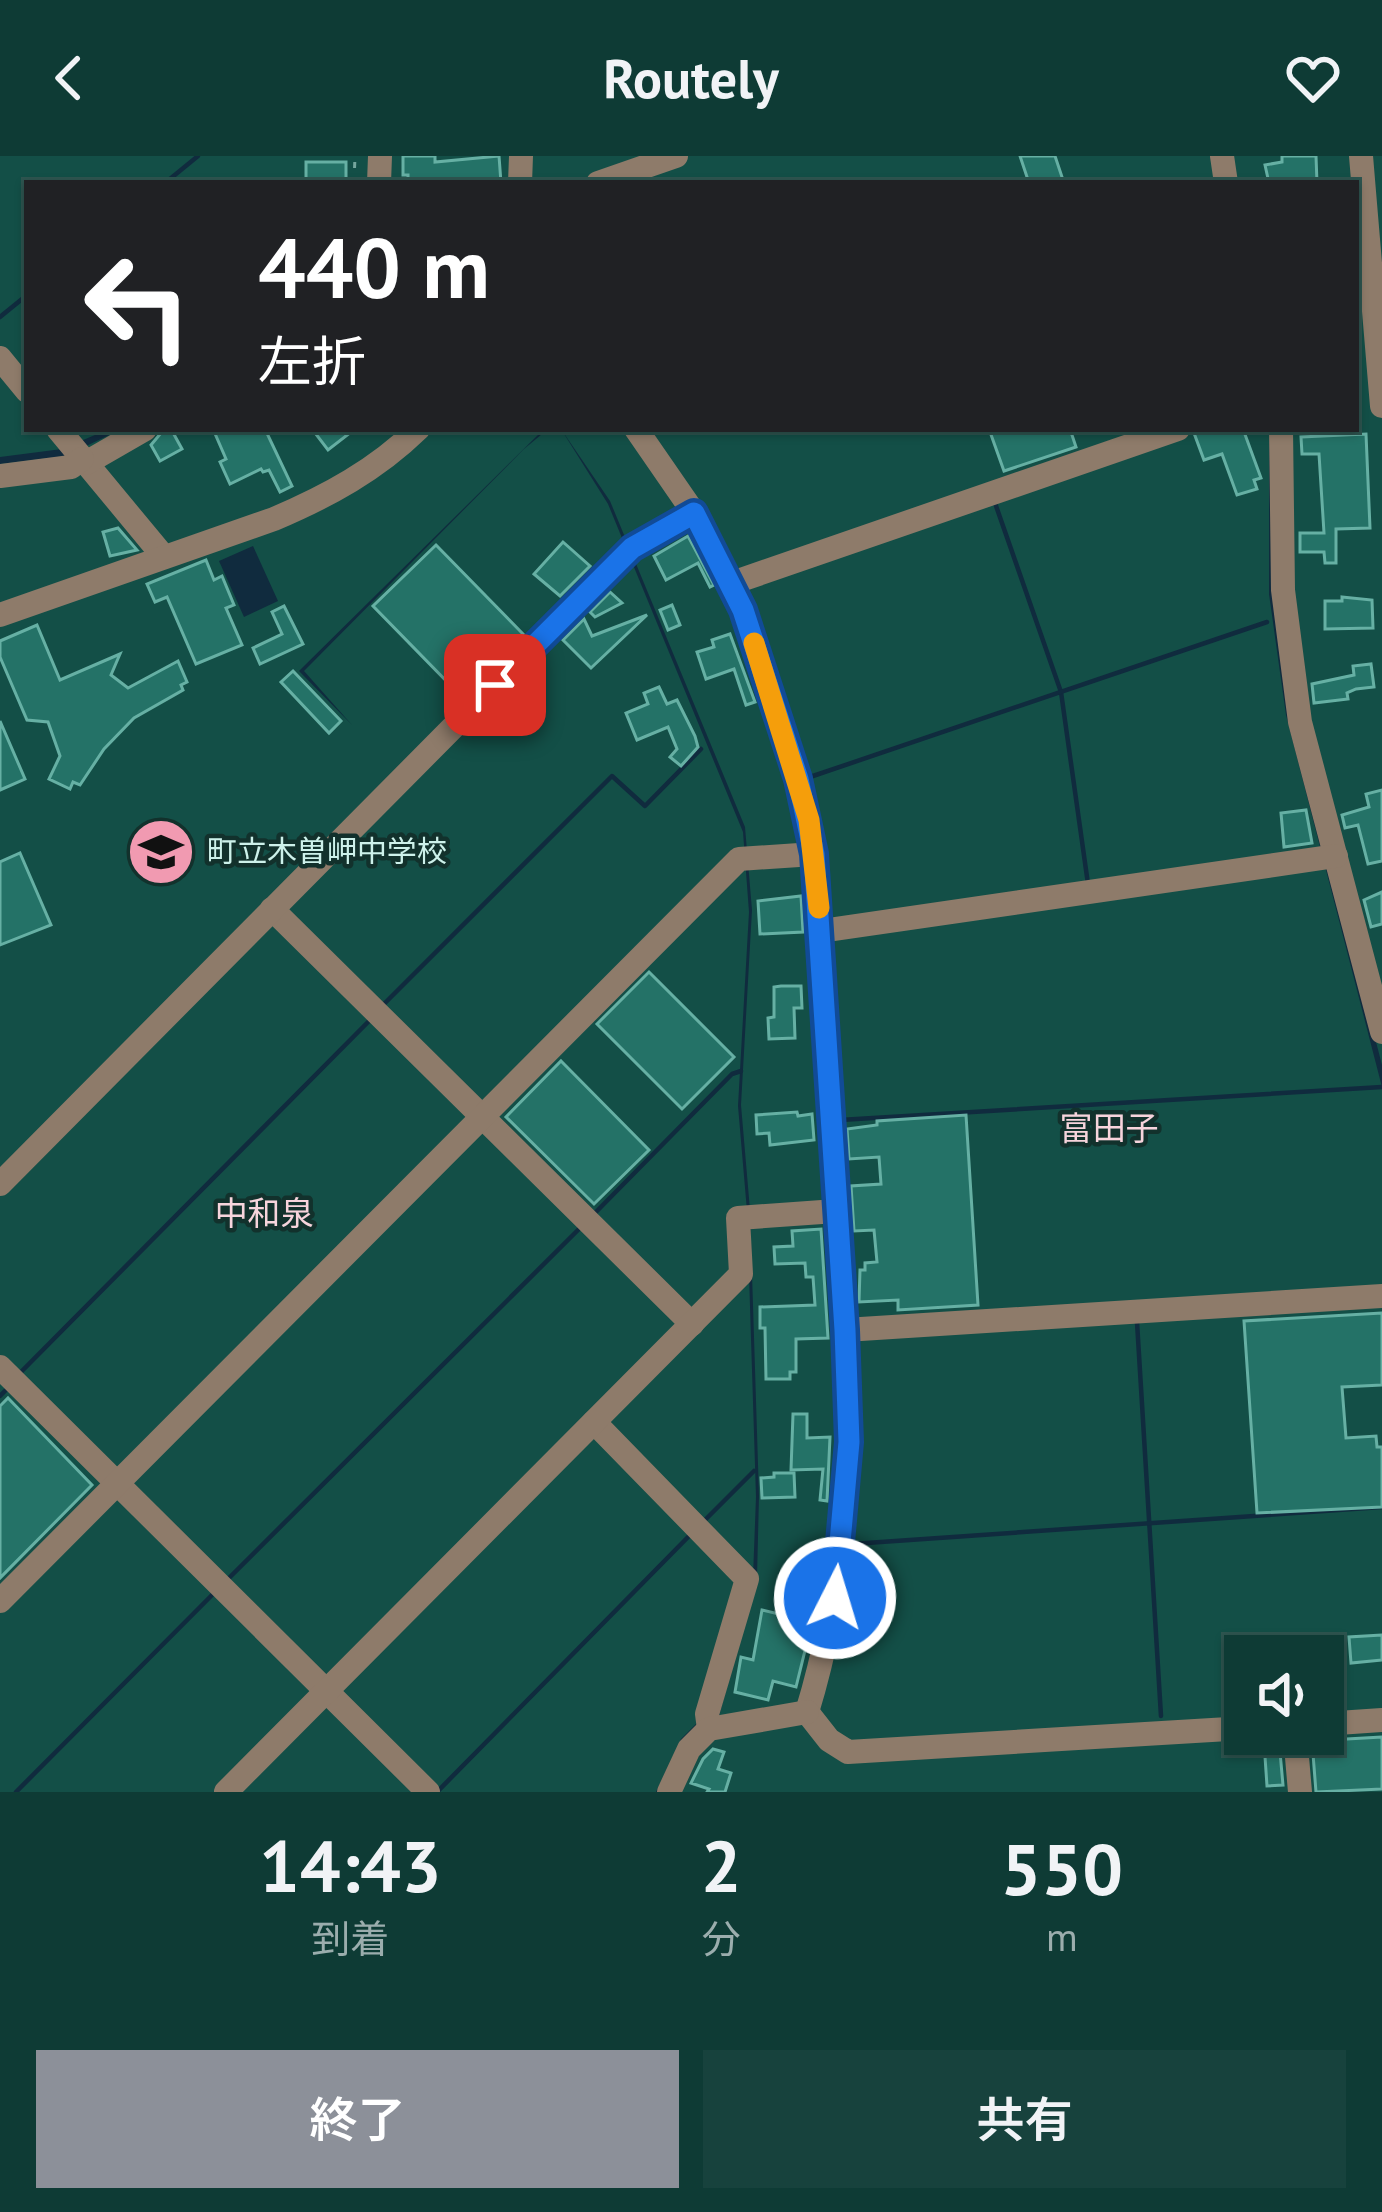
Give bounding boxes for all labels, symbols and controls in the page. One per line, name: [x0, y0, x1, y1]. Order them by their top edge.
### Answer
text: Routely: [603, 43, 779, 113]
icon: back: [36, 45, 102, 111]
icon: heart: [1280, 45, 1346, 111]
text: 440 m: [258, 212, 490, 321]
icon: left: [60, 228, 216, 384]
text: 左折: [258, 326, 366, 396]
pin: [444, 634, 546, 736]
icon: arrive: [462, 652, 528, 718]
school or university icon: 町立木曽岬中学校: [126, 817, 196, 887]
place label: 町立木曽岬中学校: [207, 831, 447, 870]
district label: 富田子: [1060, 1106, 1159, 1149]
district label: 中和泉: [215, 1191, 314, 1234]
position arrow: [772, 1535, 898, 1661]
map controls: [1224, 1635, 1344, 1755]
button: sound: [1224, 1635, 1344, 1755]
text: 14:43: [259, 1819, 442, 1912]
text: 2: [701, 1819, 742, 1912]
text: 550: [1001, 1822, 1123, 1915]
text: m: [1046, 1911, 1078, 1962]
text: 到着: [311, 1913, 389, 1964]
text: 分: [702, 1913, 741, 1964]
button: 終了: [36, 2050, 679, 2188]
button: 共有: [703, 2050, 1346, 2188]

